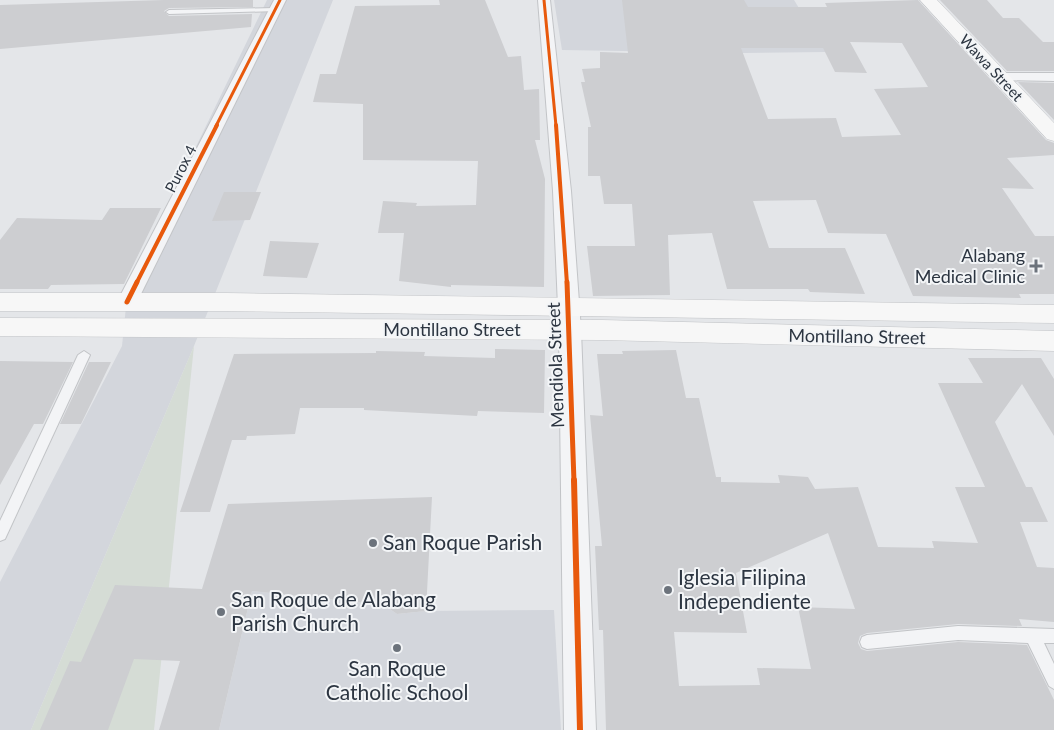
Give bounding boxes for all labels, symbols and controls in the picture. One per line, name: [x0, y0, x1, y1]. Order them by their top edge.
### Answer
street label: Wawa Street: [956, 30, 1028, 105]
street label: Purox 4: [161, 142, 200, 195]
place label: Alabang Medical Clinic: [915, 244, 1025, 287]
marker: Alabang Medical Clinic: [1029, 259, 1043, 273]
street label: Mendiola Street: [542, 301, 568, 428]
street label: Montillano Street: [383, 318, 521, 340]
street label: Montillano Street: [788, 324, 926, 348]
place label: San Roque Parish: [383, 529, 542, 554]
marker: San Roque Parish: [367, 537, 379, 549]
place label: Iglesia Filipina Independiente: [678, 564, 811, 613]
marker: Iglesia Filipina Independiente: [662, 584, 674, 596]
place label: San Roque de Alabang Parish Church: [231, 586, 436, 635]
marker: San Roque de Alabang Parish Church: [215, 606, 227, 618]
marker: San Roque Catholic School: [391, 642, 403, 654]
place label: San Roque Catholic School: [326, 655, 468, 704]

